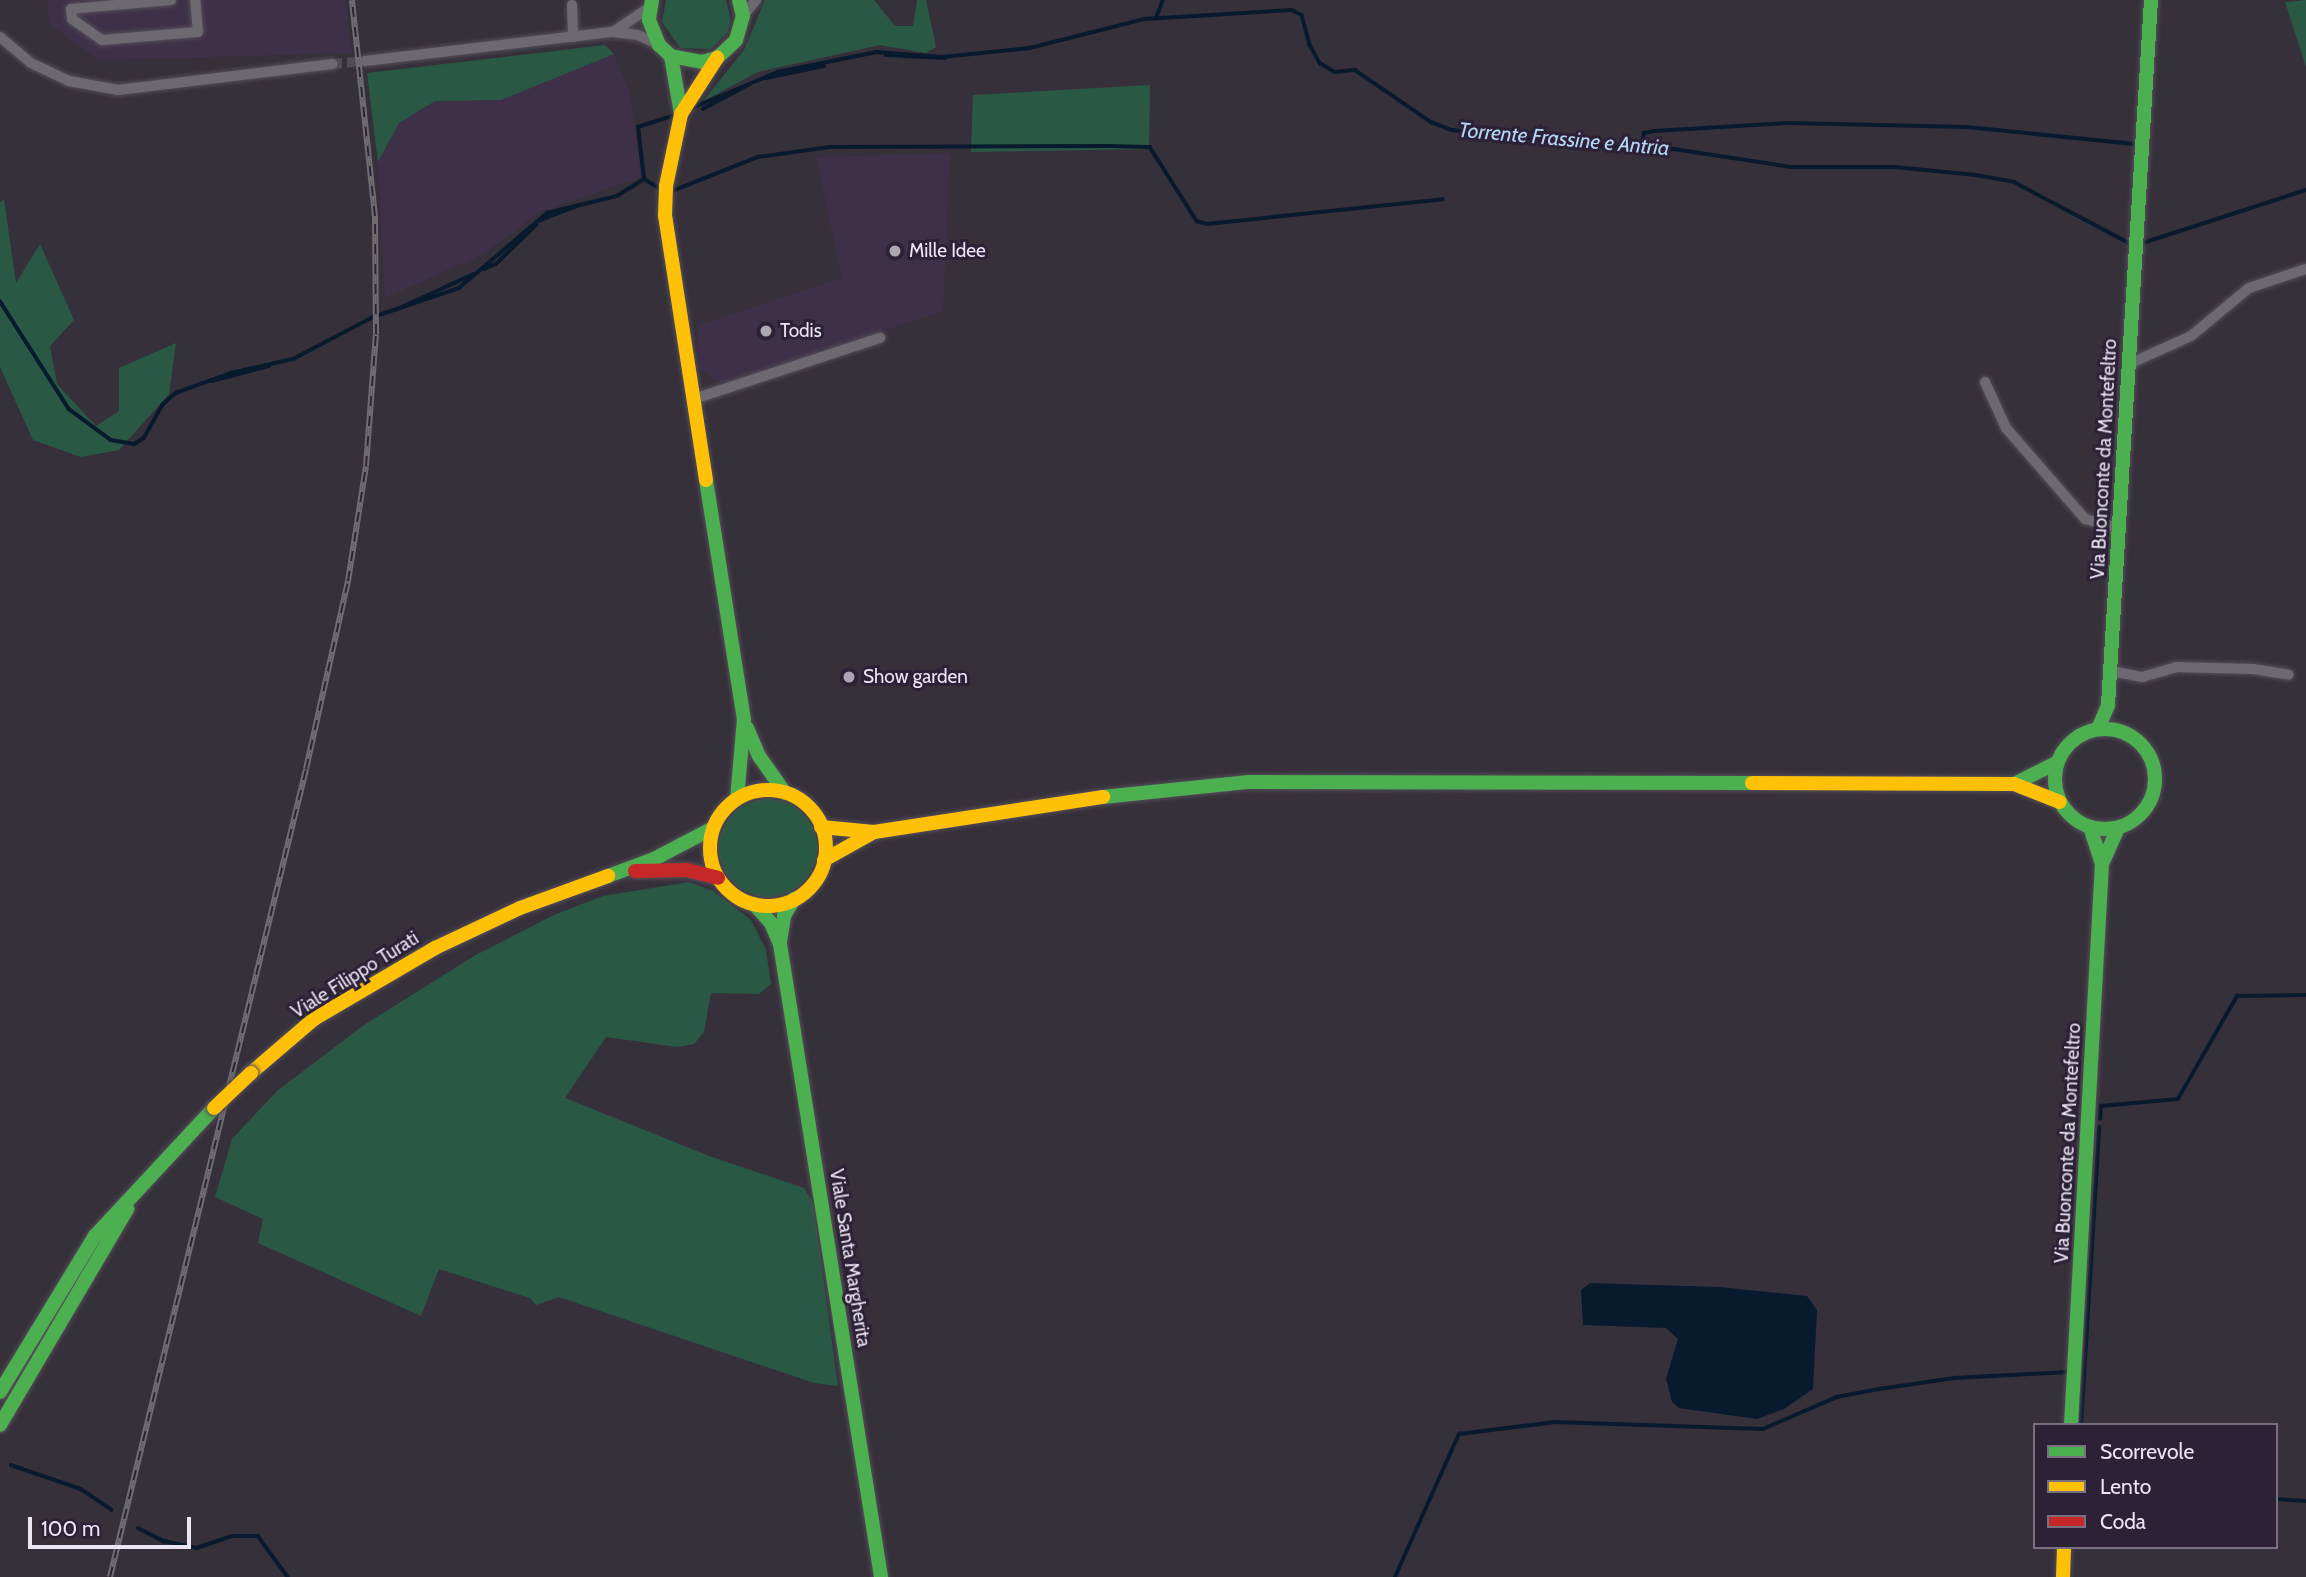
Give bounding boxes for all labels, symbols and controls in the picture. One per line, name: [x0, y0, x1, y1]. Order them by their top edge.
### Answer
water label: Torrente Frassine e Antria: [1457, 117, 1671, 161]
place label: Mille Idee: [909, 240, 986, 262]
marker: Mille Idee: [887, 243, 903, 259]
place label: Todis: [780, 320, 822, 342]
marker: Todis: [758, 323, 774, 339]
street label: Via Buonconte da Montefeltro: [2086, 338, 2122, 580]
place label: Show garden: [863, 666, 968, 688]
marker: Show garden: [841, 669, 857, 685]
street label: Viale Filippo Turati: [287, 927, 423, 1023]
street label: Via Buonconte da Montefeltro: [2050, 1022, 2086, 1264]
street label: Viale Santa Margherita: [825, 1167, 875, 1349]
legend: [2033, 1423, 2278, 1549]
text: Scorrevole: [2100, 1439, 2194, 1464]
text: Lento: [2100, 1474, 2151, 1499]
scale bar: [32, 1504, 194, 1548]
text: Coda: [2100, 1509, 2146, 1534]
text: 100 m: [41, 1516, 100, 1541]

